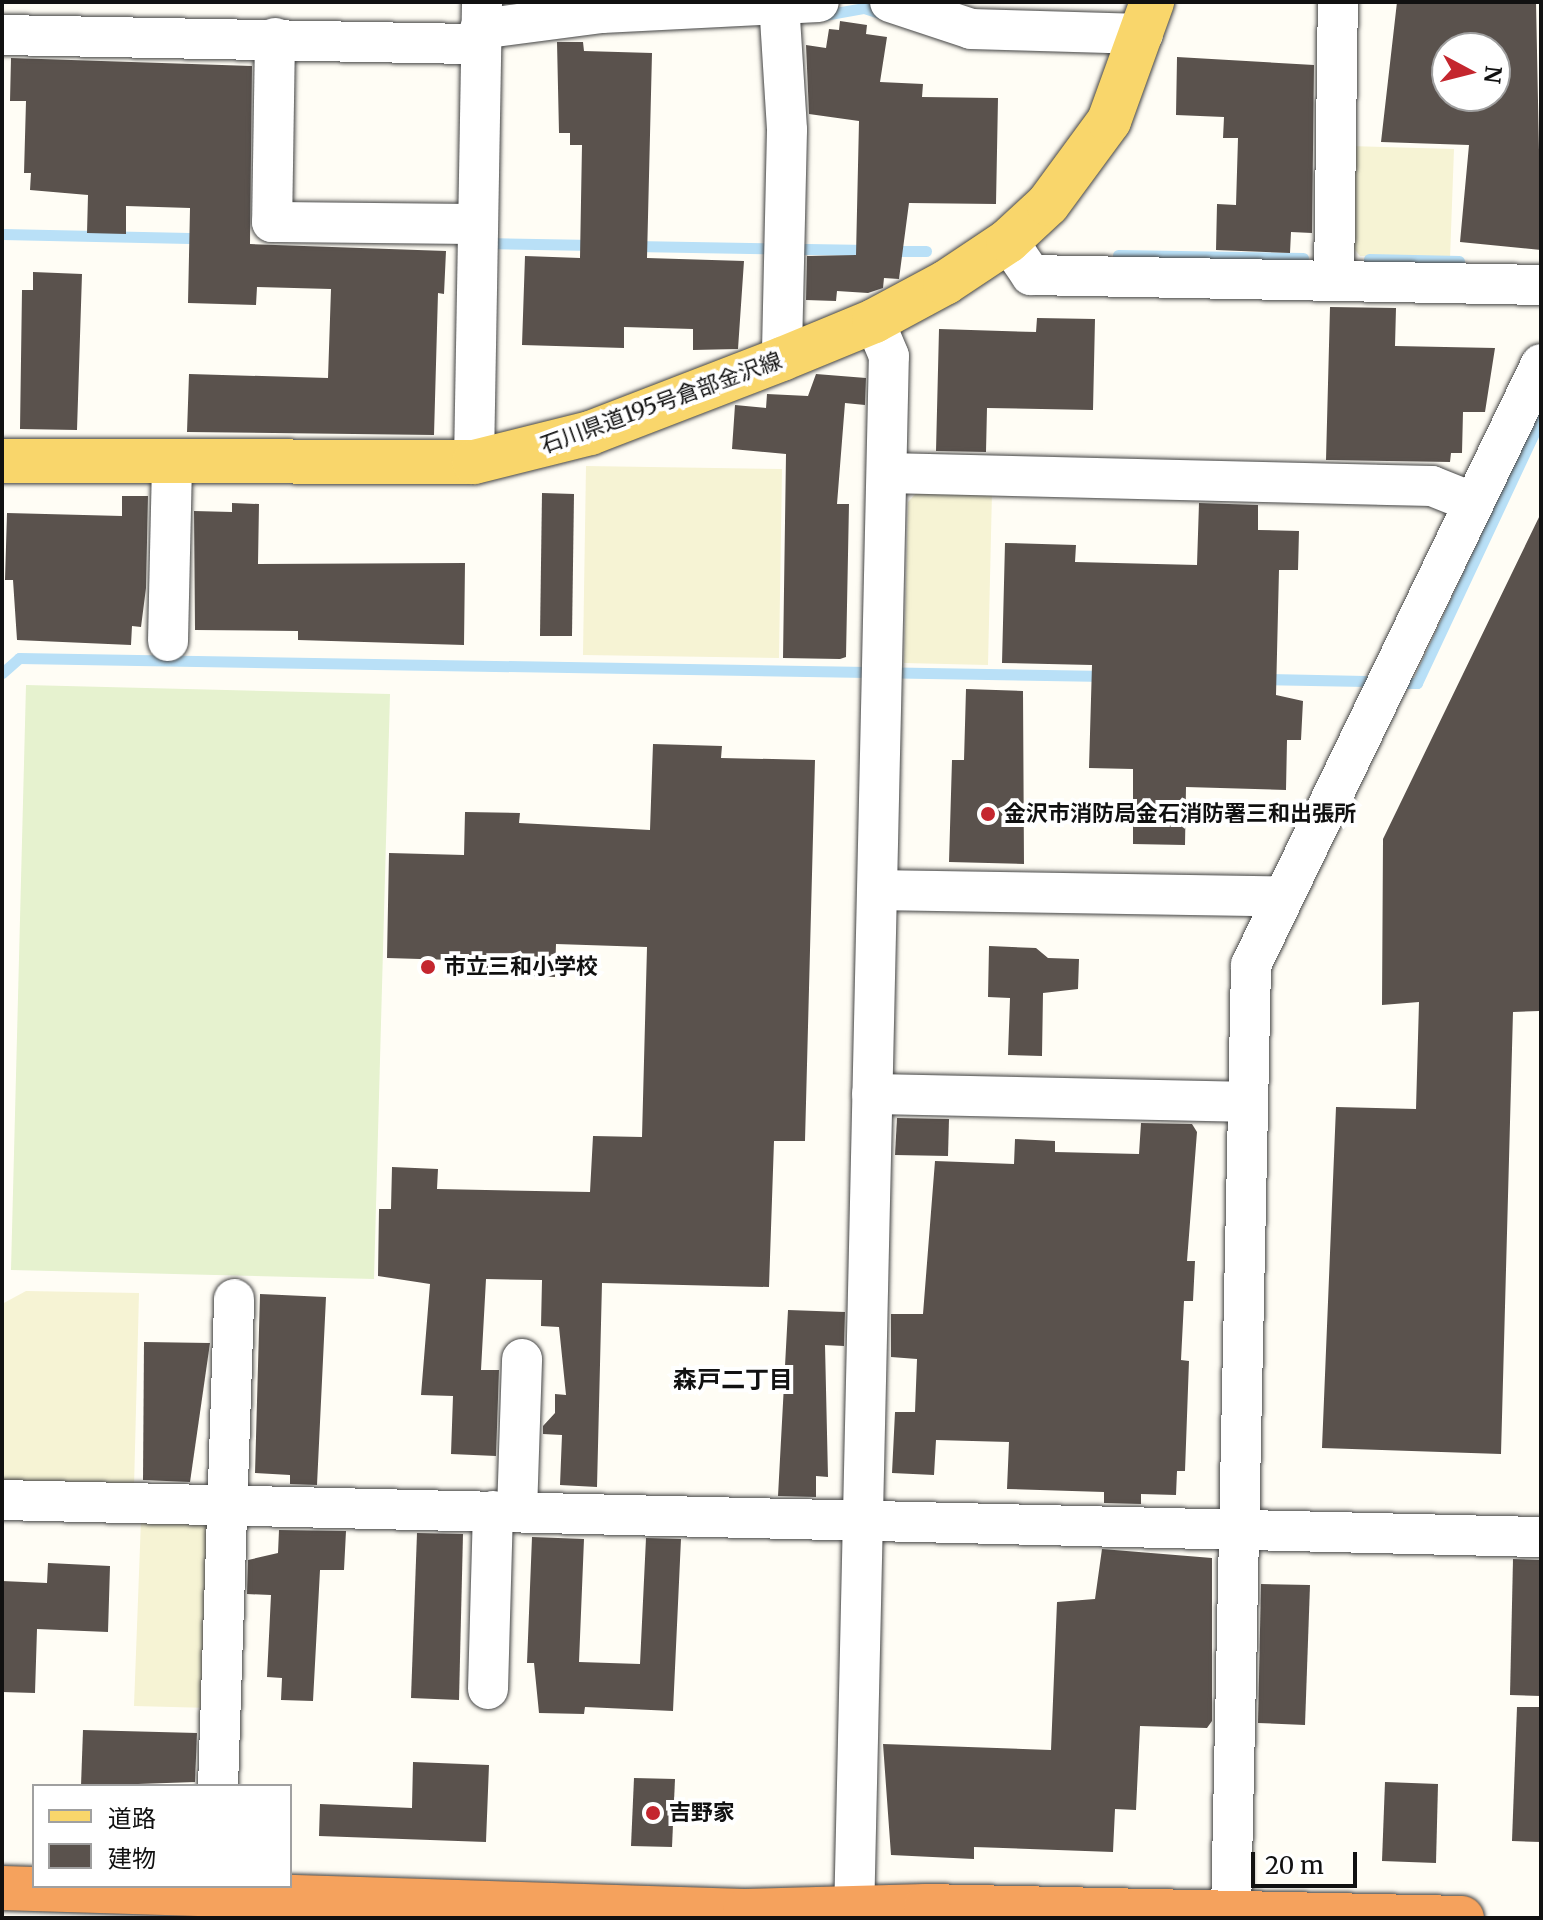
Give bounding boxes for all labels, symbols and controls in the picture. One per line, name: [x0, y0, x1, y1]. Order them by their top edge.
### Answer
north arrow: [1431, 32, 1511, 112]
text: N: [1478, 64, 1508, 85]
street label: 石川県道195号倉部金沢線: [537, 347, 785, 459]
place label: 金沢市消防局金石消防署三和出張所: [1004, 801, 1356, 827]
marker: 金沢市消防局金石消防署三和出張所: [979, 805, 997, 823]
place label: 市立三和小学校: [444, 954, 598, 980]
marker: 市立三和小学校: [419, 958, 437, 976]
district label: 森戸二丁目: [673, 1366, 793, 1394]
legend: [32, 1784, 292, 1888]
place label: 吉野家: [669, 1800, 735, 1826]
text: 道路: [108, 1803, 156, 1834]
marker: 吉野家: [644, 1804, 662, 1822]
scale bar: [1255, 1836, 1361, 1886]
text: 建物: [108, 1843, 156, 1874]
text: 20 m: [1265, 1850, 1324, 1881]

